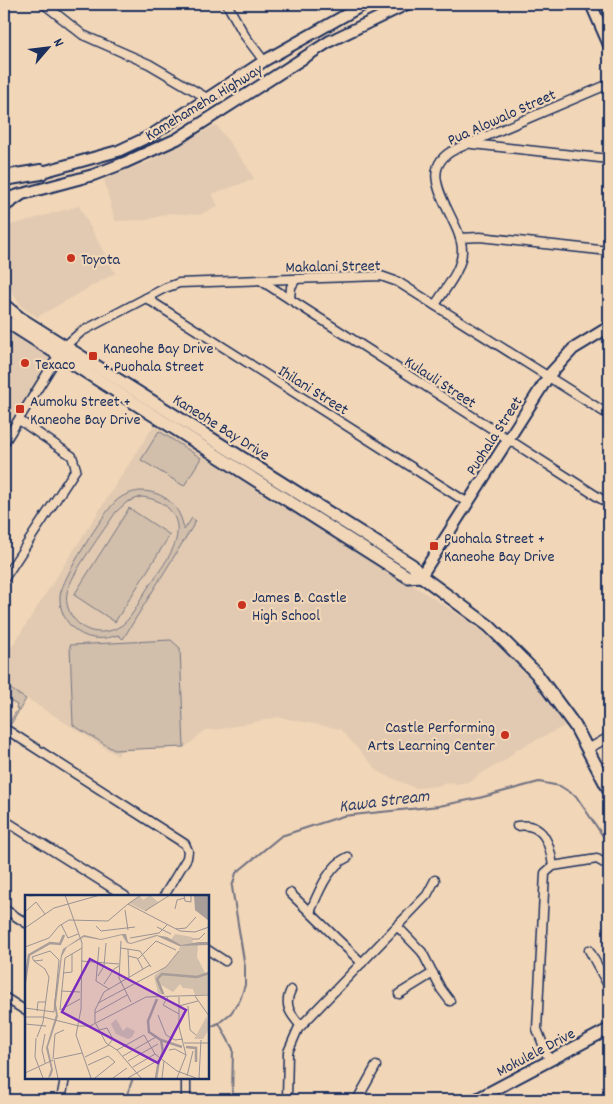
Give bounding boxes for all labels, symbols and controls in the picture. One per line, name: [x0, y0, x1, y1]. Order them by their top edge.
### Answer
north arrow: [22, 22, 72, 72]
text: N: [47, 35, 68, 51]
street label: Kamehameha Highway: [141, 59, 268, 148]
street label: Pua Alowalo Street: [444, 84, 560, 152]
place label: Toyota: [81, 249, 121, 272]
marker: Toyota: [65, 252, 77, 264]
street label: Makalani Street: [285, 255, 381, 280]
place label: Kaneohe Bay Drive + Puohala Street: [103, 338, 214, 379]
marker: Kaneohe Bay Drive + Puohala Street: [87, 350, 99, 362]
street label: Kulauli Street: [399, 351, 480, 415]
place label: Texaco: [35, 354, 75, 377]
marker: Texaco: [19, 357, 31, 369]
street label: Ihilani Street: [273, 360, 353, 422]
street label: Kaneohe Bay Drive: [168, 389, 274, 467]
place label: Aumoku Street + Kaneohe Bay Drive: [30, 391, 141, 432]
street label: Puohala Street: [461, 392, 529, 480]
marker: Aumoku Street + Kaneohe Bay Drive: [14, 403, 26, 415]
place label: Puohala Street + Kaneohe Bay Drive: [444, 528, 555, 569]
marker: Puohala Street + Kaneohe Bay Drive: [428, 540, 440, 552]
place label: James B. Castle High School: [252, 587, 347, 628]
marker: James B. Castle High School: [236, 599, 248, 611]
place label: Castle Performing Arts Learning Center: [367, 717, 495, 758]
marker: Castle Performing Arts Learning Center: [499, 729, 511, 741]
water label: Kawa Stream: [338, 784, 432, 820]
inset map: [25, 895, 209, 1079]
street label: Mokulele Drive: [493, 1023, 580, 1084]

